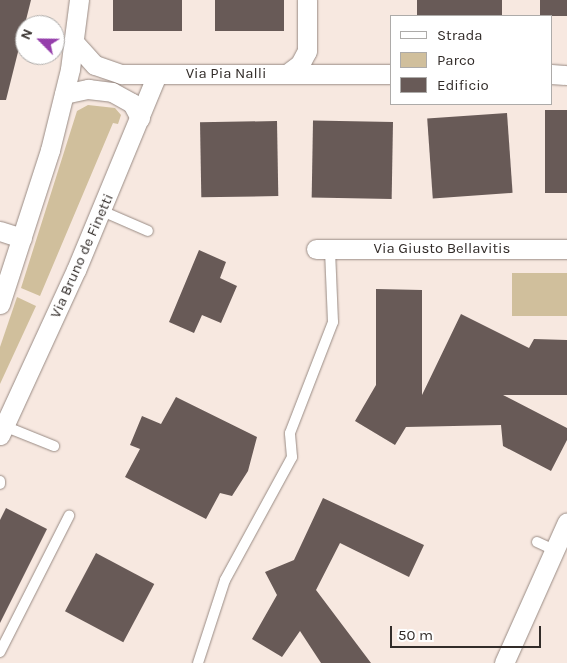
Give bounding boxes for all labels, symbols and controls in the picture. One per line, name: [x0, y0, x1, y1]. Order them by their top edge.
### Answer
north arrow: [15, 15, 65, 65]
legend: [390, 15, 552, 105]
text: N: [17, 26, 36, 42]
text: Strada: [437, 26, 483, 44]
text: Parco: [437, 51, 475, 69]
street label: Via Pia Nalli: [186, 65, 266, 83]
text: Edificio: [437, 76, 489, 94]
street label: Via Bruno de Finetti: [46, 191, 118, 321]
street label: Via Giusto Bellavitis: [374, 240, 510, 258]
scale bar: [392, 616, 543, 648]
text: 50 m: [398, 626, 433, 644]

